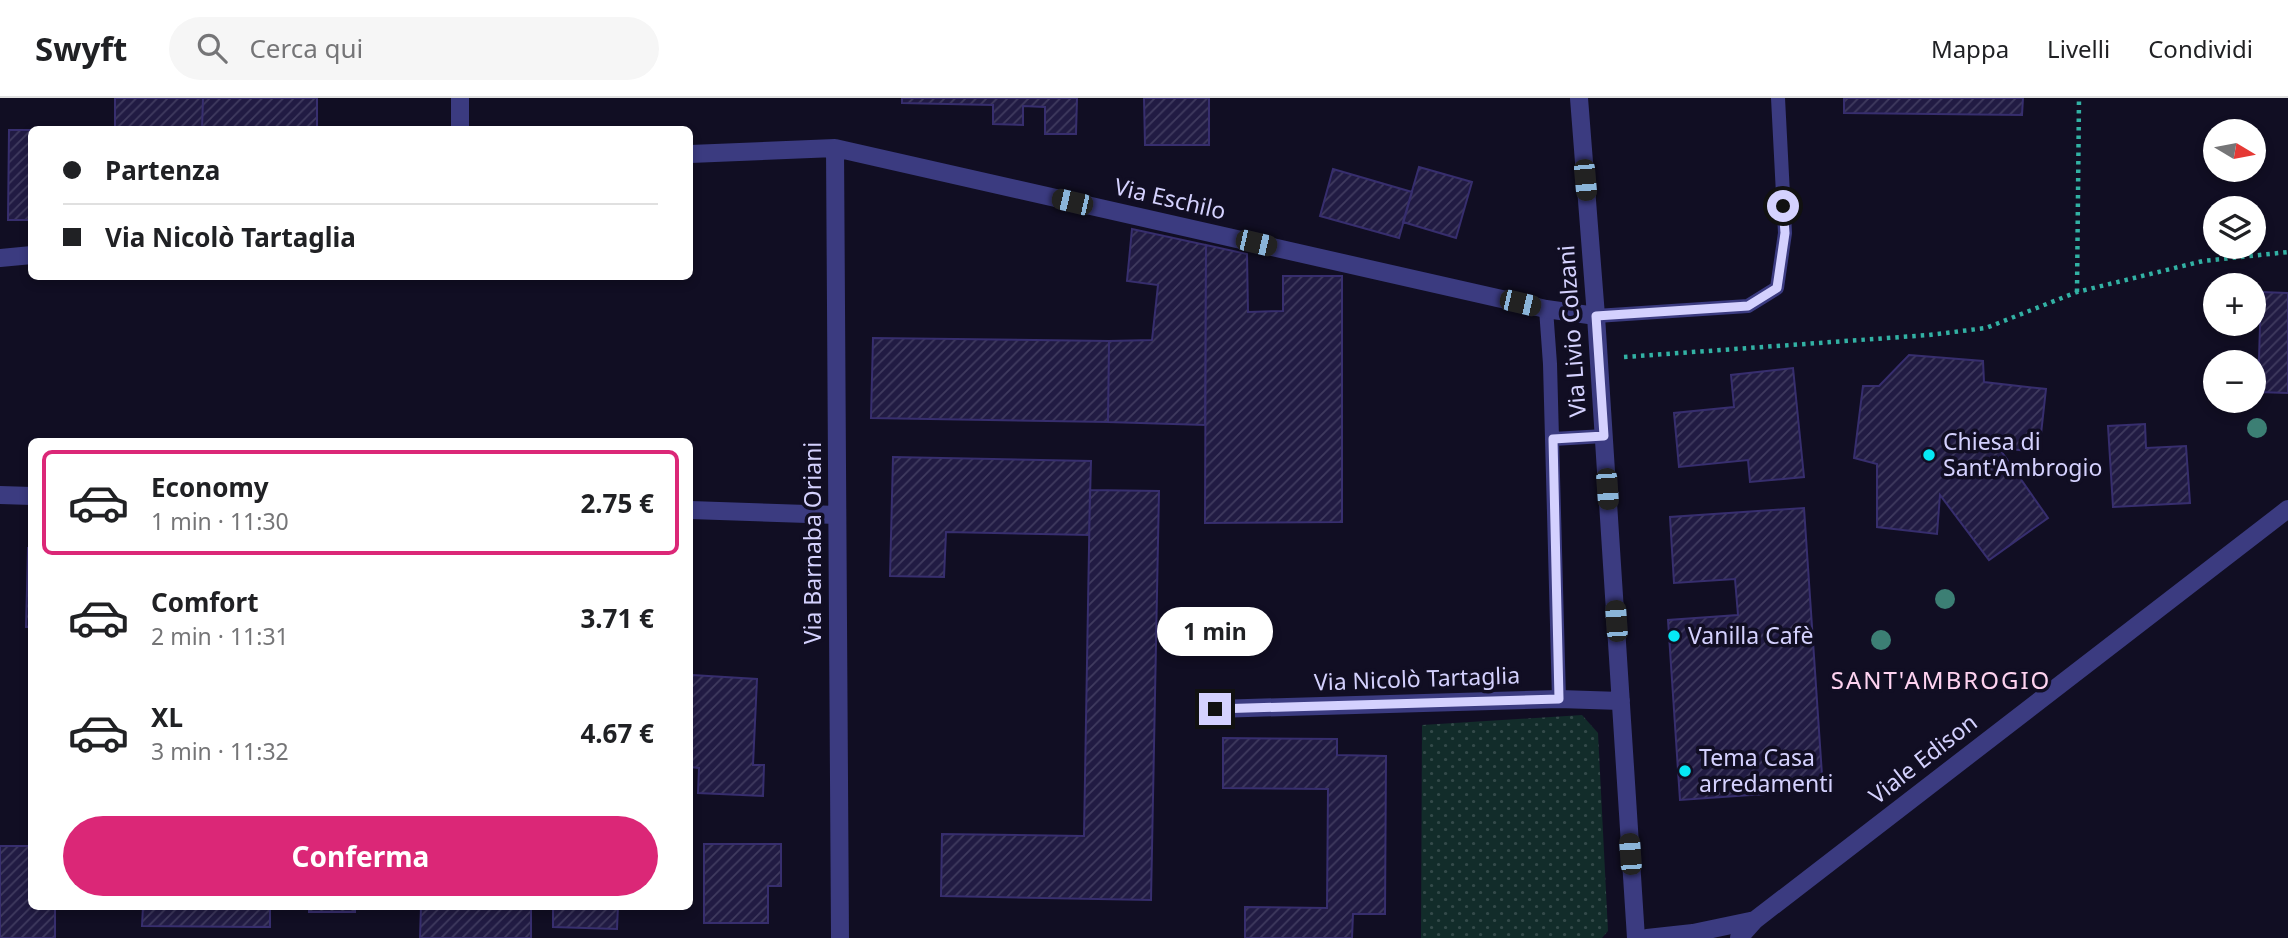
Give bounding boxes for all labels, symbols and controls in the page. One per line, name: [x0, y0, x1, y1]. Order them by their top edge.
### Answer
search box: [169, 17, 659, 80]
text: Swyft: [35, 26, 127, 71]
icon: search: [193, 29, 231, 67]
text: Cerca qui: [249, 30, 363, 66]
text: Mappa: [1931, 32, 2009, 65]
text: Livelli: [2047, 32, 2110, 65]
text: Condividi: [2148, 32, 2253, 65]
north arrow: [2203, 119, 2266, 182]
map controls: [2203, 119, 2266, 413]
text: Partenza: [105, 152, 220, 188]
car: [1573, 158, 1598, 202]
street label: Via Eschilo: [1111, 170, 1229, 226]
car: [1050, 187, 1095, 217]
route start: [1767, 190, 1799, 222]
button: layers: [2203, 196, 2266, 259]
text: Via Nicolò Tartaglia: [105, 219, 356, 255]
car: [1234, 228, 1279, 258]
street label: Via Livio Colzani: [1549, 244, 1593, 418]
button: +: [2203, 273, 2266, 336]
car: [1498, 288, 1543, 318]
button: −: [2203, 350, 2266, 413]
place label: Chiesa di Sant'Ambrogio: [1943, 425, 2102, 483]
street label: Via Barnaba Oriani: [796, 442, 828, 644]
marker: Chiesa di Sant'Ambrogio: [1921, 447, 1937, 463]
car: [1596, 467, 1619, 511]
text: Economy: [151, 469, 269, 505]
icon: car: [67, 471, 130, 534]
text: 2.75 €: [580, 485, 654, 521]
text: 1 min · 11:30: [151, 505, 289, 537]
text: Comfort: [151, 584, 259, 620]
icon: car: [67, 586, 130, 649]
car: [1605, 599, 1628, 643]
text: 3.71 €: [580, 600, 654, 636]
callout: 1 min: [1157, 608, 1273, 656]
text: 1 min: [1183, 615, 1247, 647]
place label: Vanilla Cafè: [1688, 619, 1813, 651]
text: 2 min · 11:31: [151, 620, 289, 652]
marker: Vanilla Cafè: [1666, 628, 1682, 644]
street label: Via Nicolò Tartaglia: [1313, 658, 1521, 698]
district label: SANT'AMBROGIO: [1831, 663, 2051, 696]
route end: [1199, 693, 1231, 725]
text: XL: [151, 699, 183, 735]
icon: car: [67, 701, 130, 764]
street label: Viale Edison: [1861, 706, 1983, 811]
text: 4.67 €: [580, 715, 654, 751]
text: 3 min · 11:32: [151, 735, 289, 767]
place label: Tema Casa arredamenti: [1699, 741, 1833, 799]
marker: Tema Casa arredamenti: [1677, 763, 1693, 779]
button: Conferma: [63, 816, 658, 896]
car: [1619, 832, 1642, 876]

